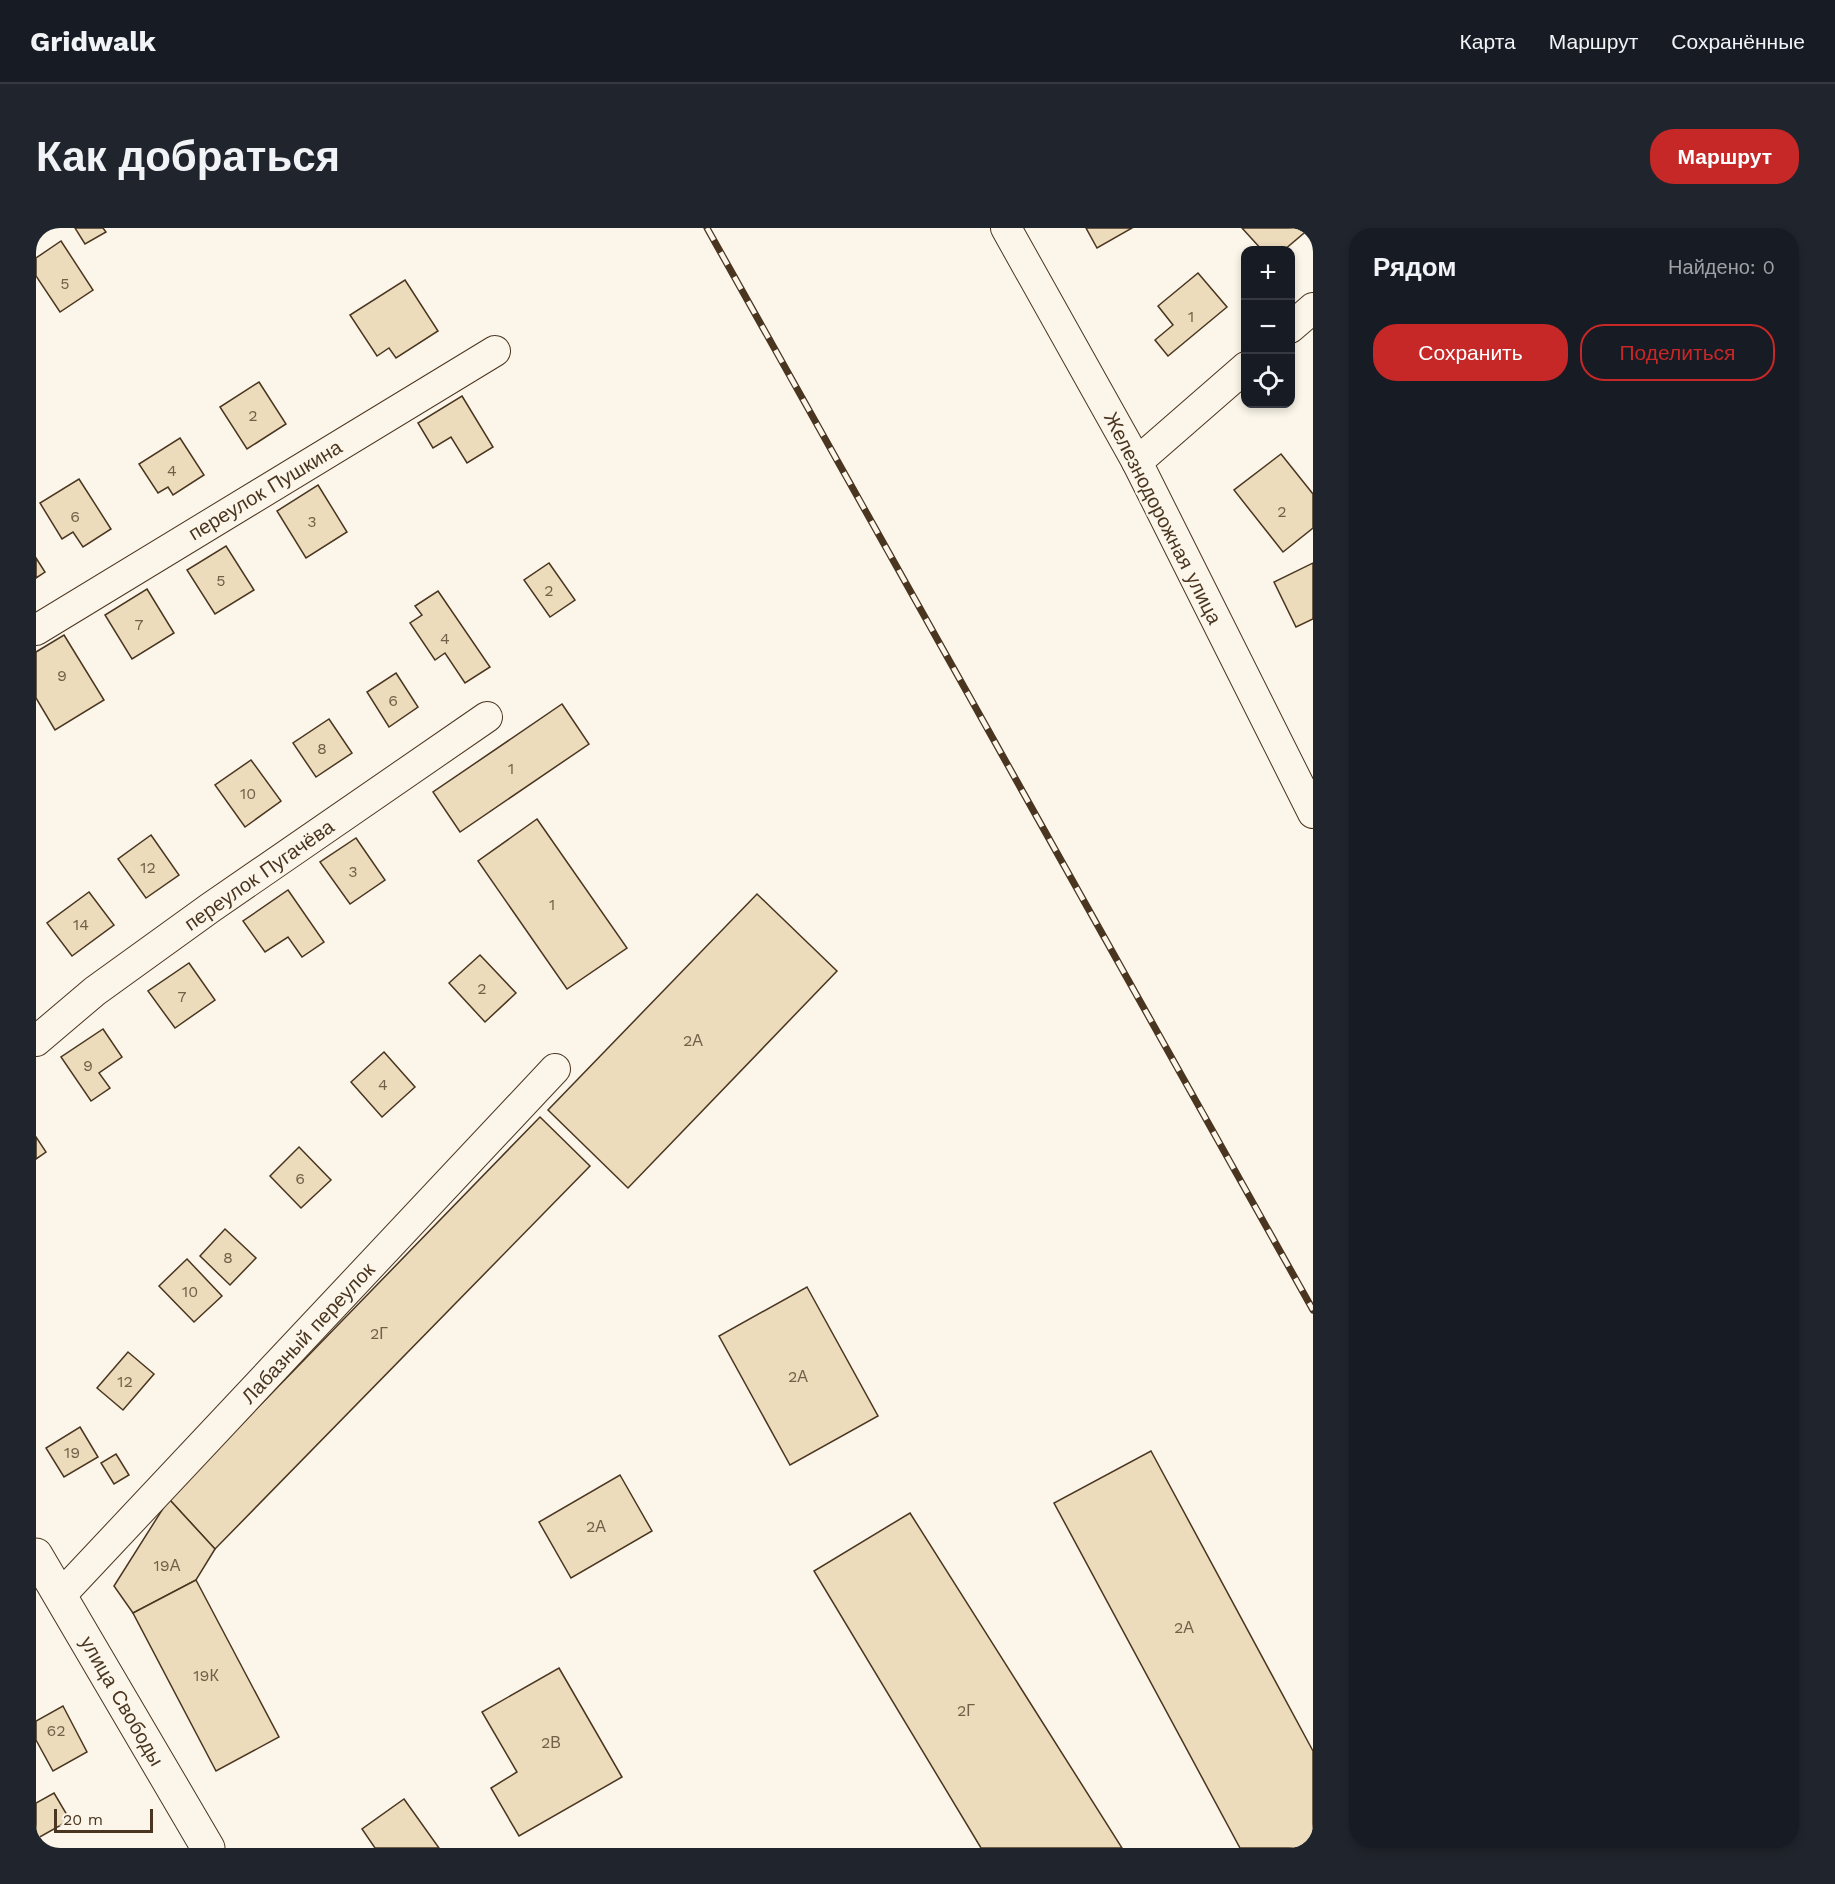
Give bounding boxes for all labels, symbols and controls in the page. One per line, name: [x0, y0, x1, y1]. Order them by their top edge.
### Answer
text: Gridwalk: [30, 25, 156, 58]
text: Карта: [1460, 29, 1516, 54]
text: Маршрут: [1549, 29, 1638, 54]
text: Сохранённые: [1671, 29, 1805, 54]
button: Маршрут: [1650, 129, 1799, 184]
text: Как добраться: [36, 132, 340, 181]
map controls: [1241, 246, 1295, 408]
button: +: [1241, 246, 1295, 300]
text: Рядом: [1373, 252, 1456, 282]
text: Найдено: 0: [1668, 255, 1775, 279]
house number: 5: [60, 274, 70, 293]
button: −: [1241, 300, 1295, 354]
house number: 1: [1188, 307, 1194, 326]
button: Сохранить: [1373, 324, 1568, 381]
button: Поделиться: [1580, 324, 1775, 381]
button: locate: [1241, 354, 1295, 408]
house number: 2: [248, 406, 258, 425]
street label: Железнодорожная улица: [1099, 408, 1227, 629]
street label: переулок Пушкина: [184, 434, 347, 545]
house number: 4: [167, 461, 177, 480]
house number: 2: [1277, 502, 1287, 521]
house number: 6: [70, 507, 80, 526]
house number: 3: [307, 512, 317, 531]
house number: 5: [216, 571, 226, 590]
house number: 2: [544, 581, 554, 600]
house number: 7: [135, 615, 144, 634]
house number: 4: [440, 629, 450, 648]
house number: 9: [57, 666, 67, 685]
house number: 6: [388, 691, 398, 710]
house number: 8: [317, 739, 327, 758]
house number: 1: [508, 759, 514, 778]
house number: 10: [240, 784, 256, 803]
street label: переулок Пугачёва: [180, 814, 339, 936]
house number: 12: [140, 858, 156, 877]
house number: 3: [348, 862, 358, 881]
house number: 1: [549, 895, 555, 914]
house number: 14: [73, 915, 89, 934]
house number: 2: [477, 979, 487, 998]
house number: 7: [178, 987, 187, 1006]
house number: 2А: [683, 1031, 703, 1050]
house number: 9: [83, 1056, 93, 1075]
house number: 4: [378, 1075, 388, 1094]
house number: 6: [295, 1169, 305, 1188]
house number: 8: [223, 1248, 233, 1267]
street label: Лабазный переулок: [236, 1257, 380, 1408]
house number: 10: [182, 1282, 198, 1301]
house number: 2Г: [370, 1324, 388, 1343]
house number: 2А: [788, 1367, 808, 1386]
house number: 12: [117, 1372, 133, 1391]
house number: 19: [64, 1443, 80, 1462]
house number: 2А: [586, 1517, 606, 1536]
house number: 19А: [154, 1556, 181, 1575]
house number: 2А: [1174, 1618, 1194, 1637]
street label: улица Свободы: [75, 1632, 169, 1770]
house number: 19К: [193, 1666, 219, 1685]
house number: 2Г: [957, 1701, 975, 1720]
house number: 62: [46, 1721, 66, 1740]
house number: 2В: [541, 1733, 561, 1752]
scale bar: [54, 1806, 153, 1834]
text: 20 m: [63, 1810, 103, 1829]

